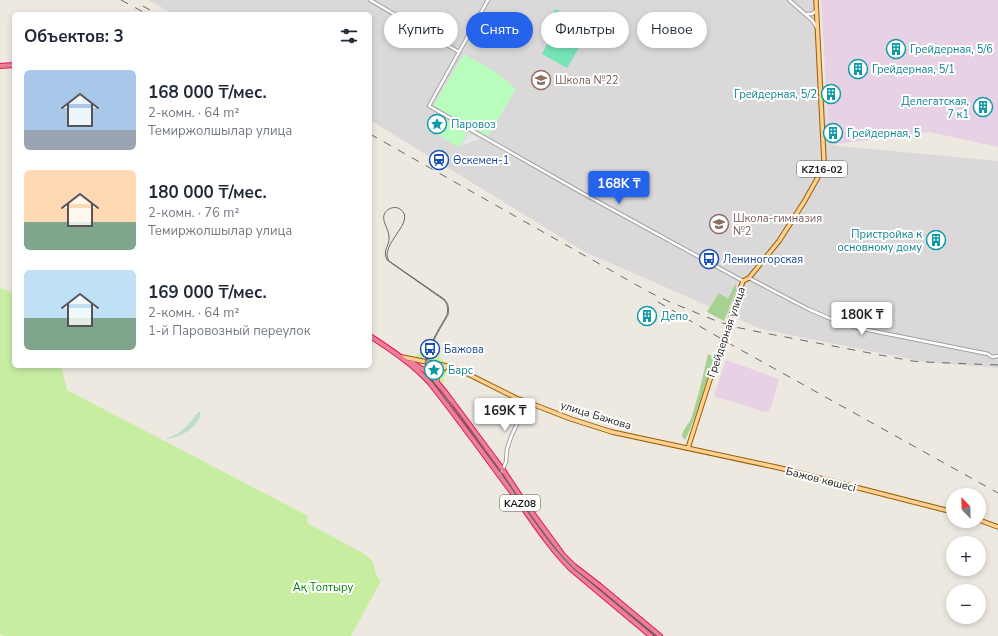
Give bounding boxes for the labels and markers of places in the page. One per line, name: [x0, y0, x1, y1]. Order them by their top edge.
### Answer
building icon: Грейдерная, 5/6: [885, 38, 907, 60]
place label: Грейдерная, 5/6: [910, 42, 993, 57]
building icon: Грейдерная, 5/1: [847, 58, 869, 80]
place label: Грейдерная, 5/1: [872, 62, 955, 77]
school or university icon: Школа №22: [530, 69, 552, 91]
place label: Школа №22: [555, 73, 619, 88]
building icon: Грейдерная, 5/2: [820, 83, 842, 105]
place label: Грейдерная, 5/2: [734, 87, 817, 102]
place label: Делегатская, 7 к1: [901, 94, 969, 122]
building icon: Делегатская, 7 к1: [972, 96, 994, 118]
place icon: Паровоз: [426, 113, 448, 135]
place label: Паровоз: [451, 117, 496, 132]
building icon: Грейдерная, 5: [822, 122, 844, 144]
place label: Грейдерная, 5: [847, 126, 921, 141]
station icon: Өскемен-1: [428, 149, 450, 171]
place label: Өскемен-1: [453, 153, 509, 168]
pin: 168K ₸: [586, 171, 652, 205]
place label: Школа-гимназия №2: [733, 211, 822, 239]
school or university icon: Школа-гимназия №2: [708, 213, 730, 235]
place label: Пристройка к основному дому: [838, 227, 922, 255]
building icon: Пристройка к основному дому: [925, 229, 947, 251]
bus stop icon: Лениногорская: [698, 248, 720, 270]
place label: Лениногорская: [723, 252, 803, 267]
pin: 180K ₸: [829, 302, 895, 336]
building icon: Депо: [636, 305, 658, 327]
place label: Депо: [661, 309, 688, 324]
bus stop icon: Бажова: [419, 338, 441, 360]
place label: Бажова: [444, 342, 484, 357]
place icon: Барс: [423, 359, 445, 381]
place label: Барс: [448, 363, 473, 378]
pin: 169K ₸: [472, 398, 538, 432]

